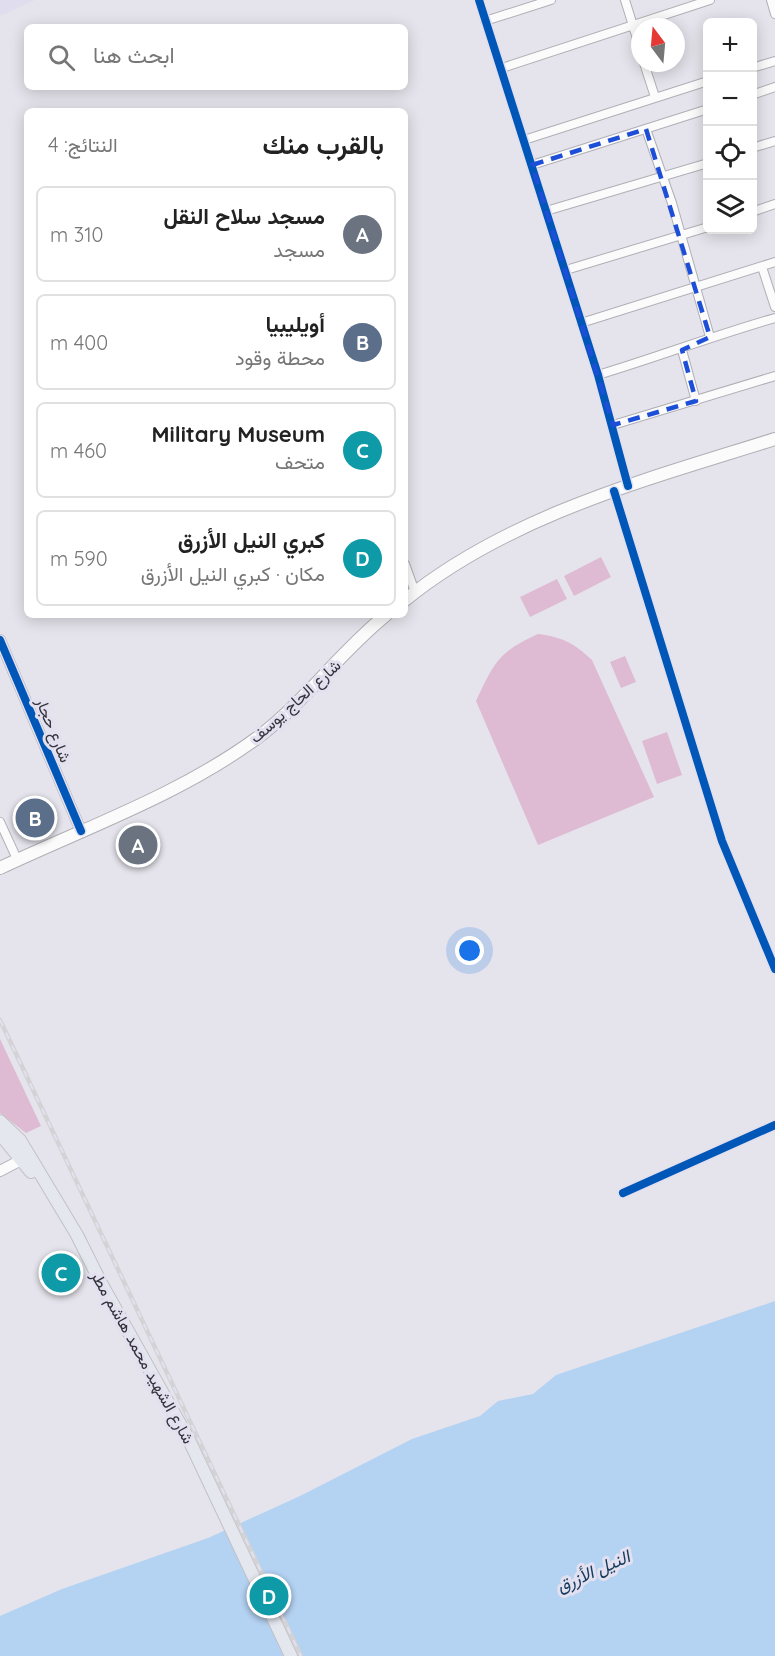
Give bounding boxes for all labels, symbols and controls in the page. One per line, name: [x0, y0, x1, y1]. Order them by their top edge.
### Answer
north arrow: [631, 18, 685, 72]
map controls: [703, 18, 757, 234]
button: +: [703, 18, 757, 72]
search box: [24, 24, 408, 90]
icon: search: [45, 41, 78, 74]
text: ابحث هنا: [93, 41, 175, 69]
button: −: [703, 72, 757, 126]
button: locate: [703, 126, 757, 180]
text: بالقرب منك: [263, 128, 384, 161]
text: النتائج: 4: [48, 132, 118, 157]
button: layers: [703, 180, 757, 234]
text: مسجد سلاح النقل: [163, 202, 325, 230]
text: 310 m: [50, 222, 104, 247]
text: A: [356, 222, 369, 247]
text: مسجد: [273, 237, 325, 262]
text: أويليبيا: [265, 310, 325, 338]
text: 400 m: [50, 330, 108, 355]
text: B: [356, 330, 369, 355]
text: محطة وقود: [235, 345, 325, 370]
text: Military Museum: [152, 420, 325, 448]
text: 460 m: [50, 438, 107, 463]
text: C: [356, 438, 369, 463]
text: متحف: [275, 449, 325, 474]
text: كبري النيل الأزرق: [178, 526, 325, 554]
text: 590 m: [50, 546, 108, 571]
text: D: [355, 546, 370, 571]
text: مكان · كبري النيل الأزرق: [141, 561, 325, 586]
street label: شارع الحاج يوسف: [245, 655, 346, 749]
street label: شارع حجار: [30, 694, 76, 766]
pin: B: [15, 796, 54, 840]
pin: A: [118, 822, 158, 868]
your location: [455, 936, 484, 965]
pin: C: [42, 1250, 80, 1296]
street label: شارع الشهيد محمد هاشم مطر: [85, 1266, 199, 1448]
water label: النيل الأزرق: [553, 1544, 635, 1597]
pin: D: [250, 1574, 288, 1618]

